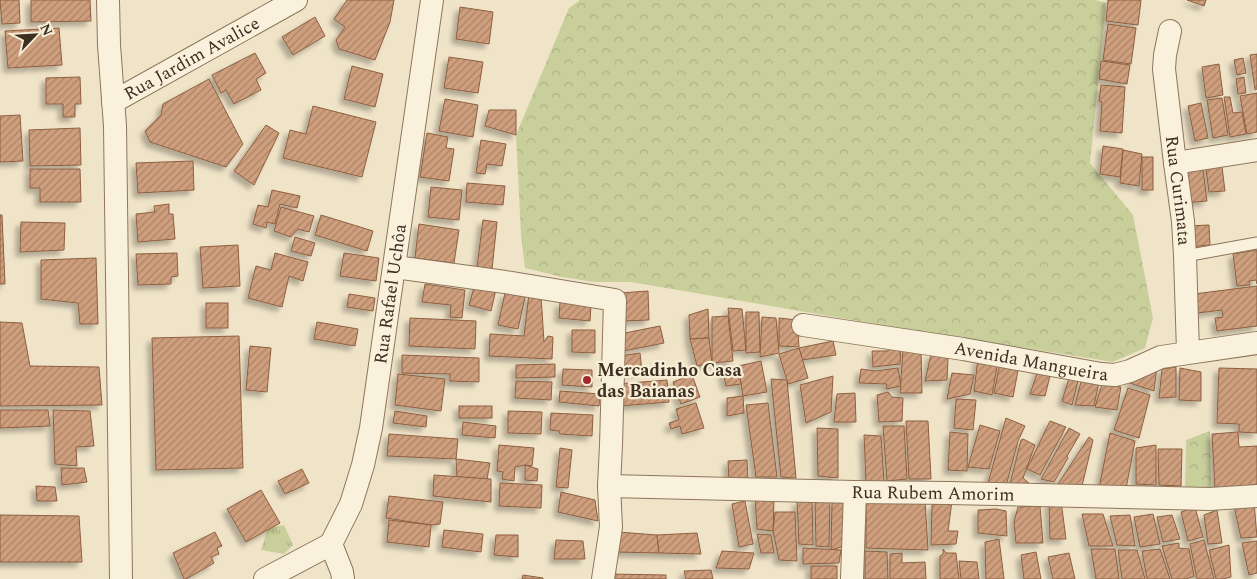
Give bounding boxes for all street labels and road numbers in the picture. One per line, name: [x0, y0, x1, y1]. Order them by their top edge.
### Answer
street label: Rua Jardim Avalice: [119, 9, 265, 107]
street label: Rua Curimata: [1158, 134, 1198, 247]
street label: Rua Rafael Uchôa: [367, 222, 413, 366]
street label: Avenida Mangueira: [952, 334, 1109, 388]
street label: Rua Rubem Amorim: [851, 478, 1015, 508]

